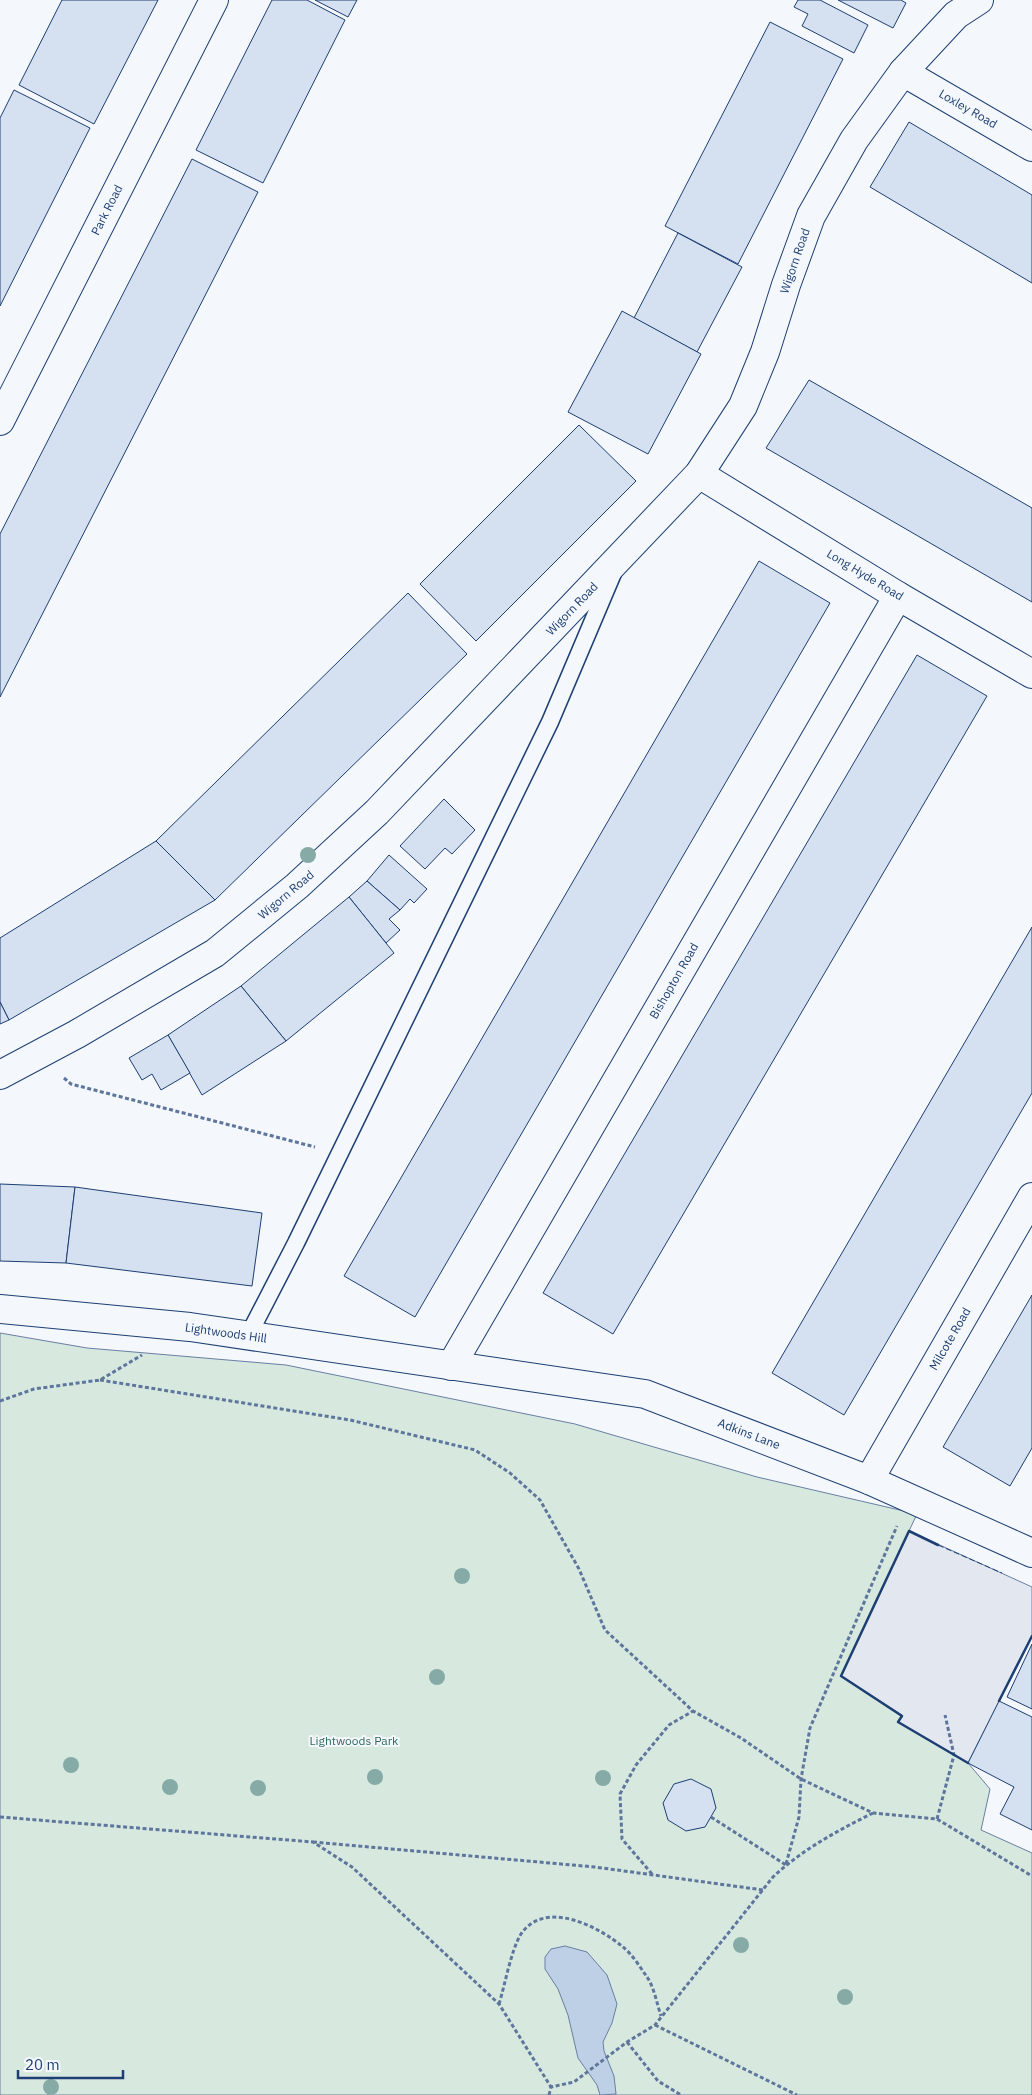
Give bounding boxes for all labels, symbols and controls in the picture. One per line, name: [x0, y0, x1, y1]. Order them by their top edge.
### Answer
street label: Loxley Road: [936, 86, 1000, 131]
street label: Park Road: [87, 182, 126, 238]
street label: Wigorn Road: [776, 226, 813, 296]
street label: Long Hyde Road: [824, 546, 906, 603]
street label: Wigorn Road: [543, 579, 601, 638]
street label: Wigorn Road: [255, 867, 317, 922]
street label: Bishopton Road: [646, 940, 701, 1021]
street label: Milcote Road: [926, 1305, 974, 1373]
street label: Lightwoods Hill: [184, 1319, 268, 1346]
street label: Adkins Lane: [716, 1415, 783, 1452]
park label: Lightwoods Park: [310, 1733, 399, 1748]
scale bar: [18, 2048, 122, 2080]
text: 20 m: [25, 2055, 60, 2074]

